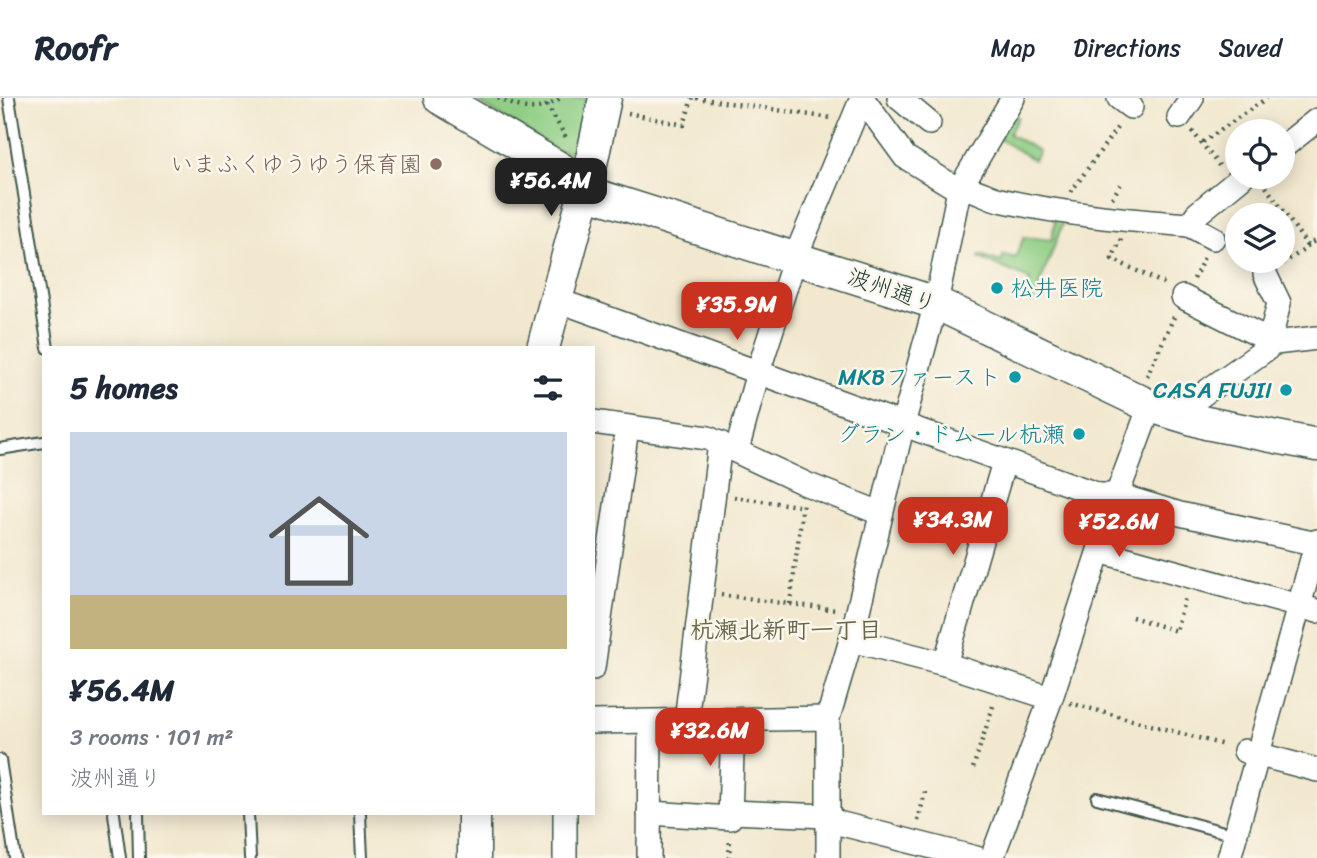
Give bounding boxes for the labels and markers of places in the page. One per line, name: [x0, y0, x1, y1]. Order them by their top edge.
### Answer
place label: いまふくゆうゆう保育園: [170, 144, 422, 185]
marker: いまふくゆうゆう保育園: [428, 156, 444, 172]
pin: ¥56.4M: [494, 158, 608, 218]
place label: 松井医院: [1011, 268, 1103, 309]
marker: 松井医院: [989, 280, 1005, 296]
pin: ¥35.9M: [680, 282, 794, 342]
place label: MKBファースト: [838, 357, 1001, 398]
marker: MKBファースト: [1007, 369, 1023, 385]
place label: CASA FUJII: [1153, 370, 1272, 411]
marker: CASA FUJII: [1278, 382, 1294, 398]
place label: グラン・ドムール杭瀬: [837, 414, 1065, 455]
marker: グラン・ドムール杭瀬: [1071, 426, 1087, 442]
pin: ¥34.3M: [896, 498, 1010, 557]
pin: ¥52.6M: [1062, 500, 1176, 559]
pin: ¥32.6M: [653, 708, 767, 768]

